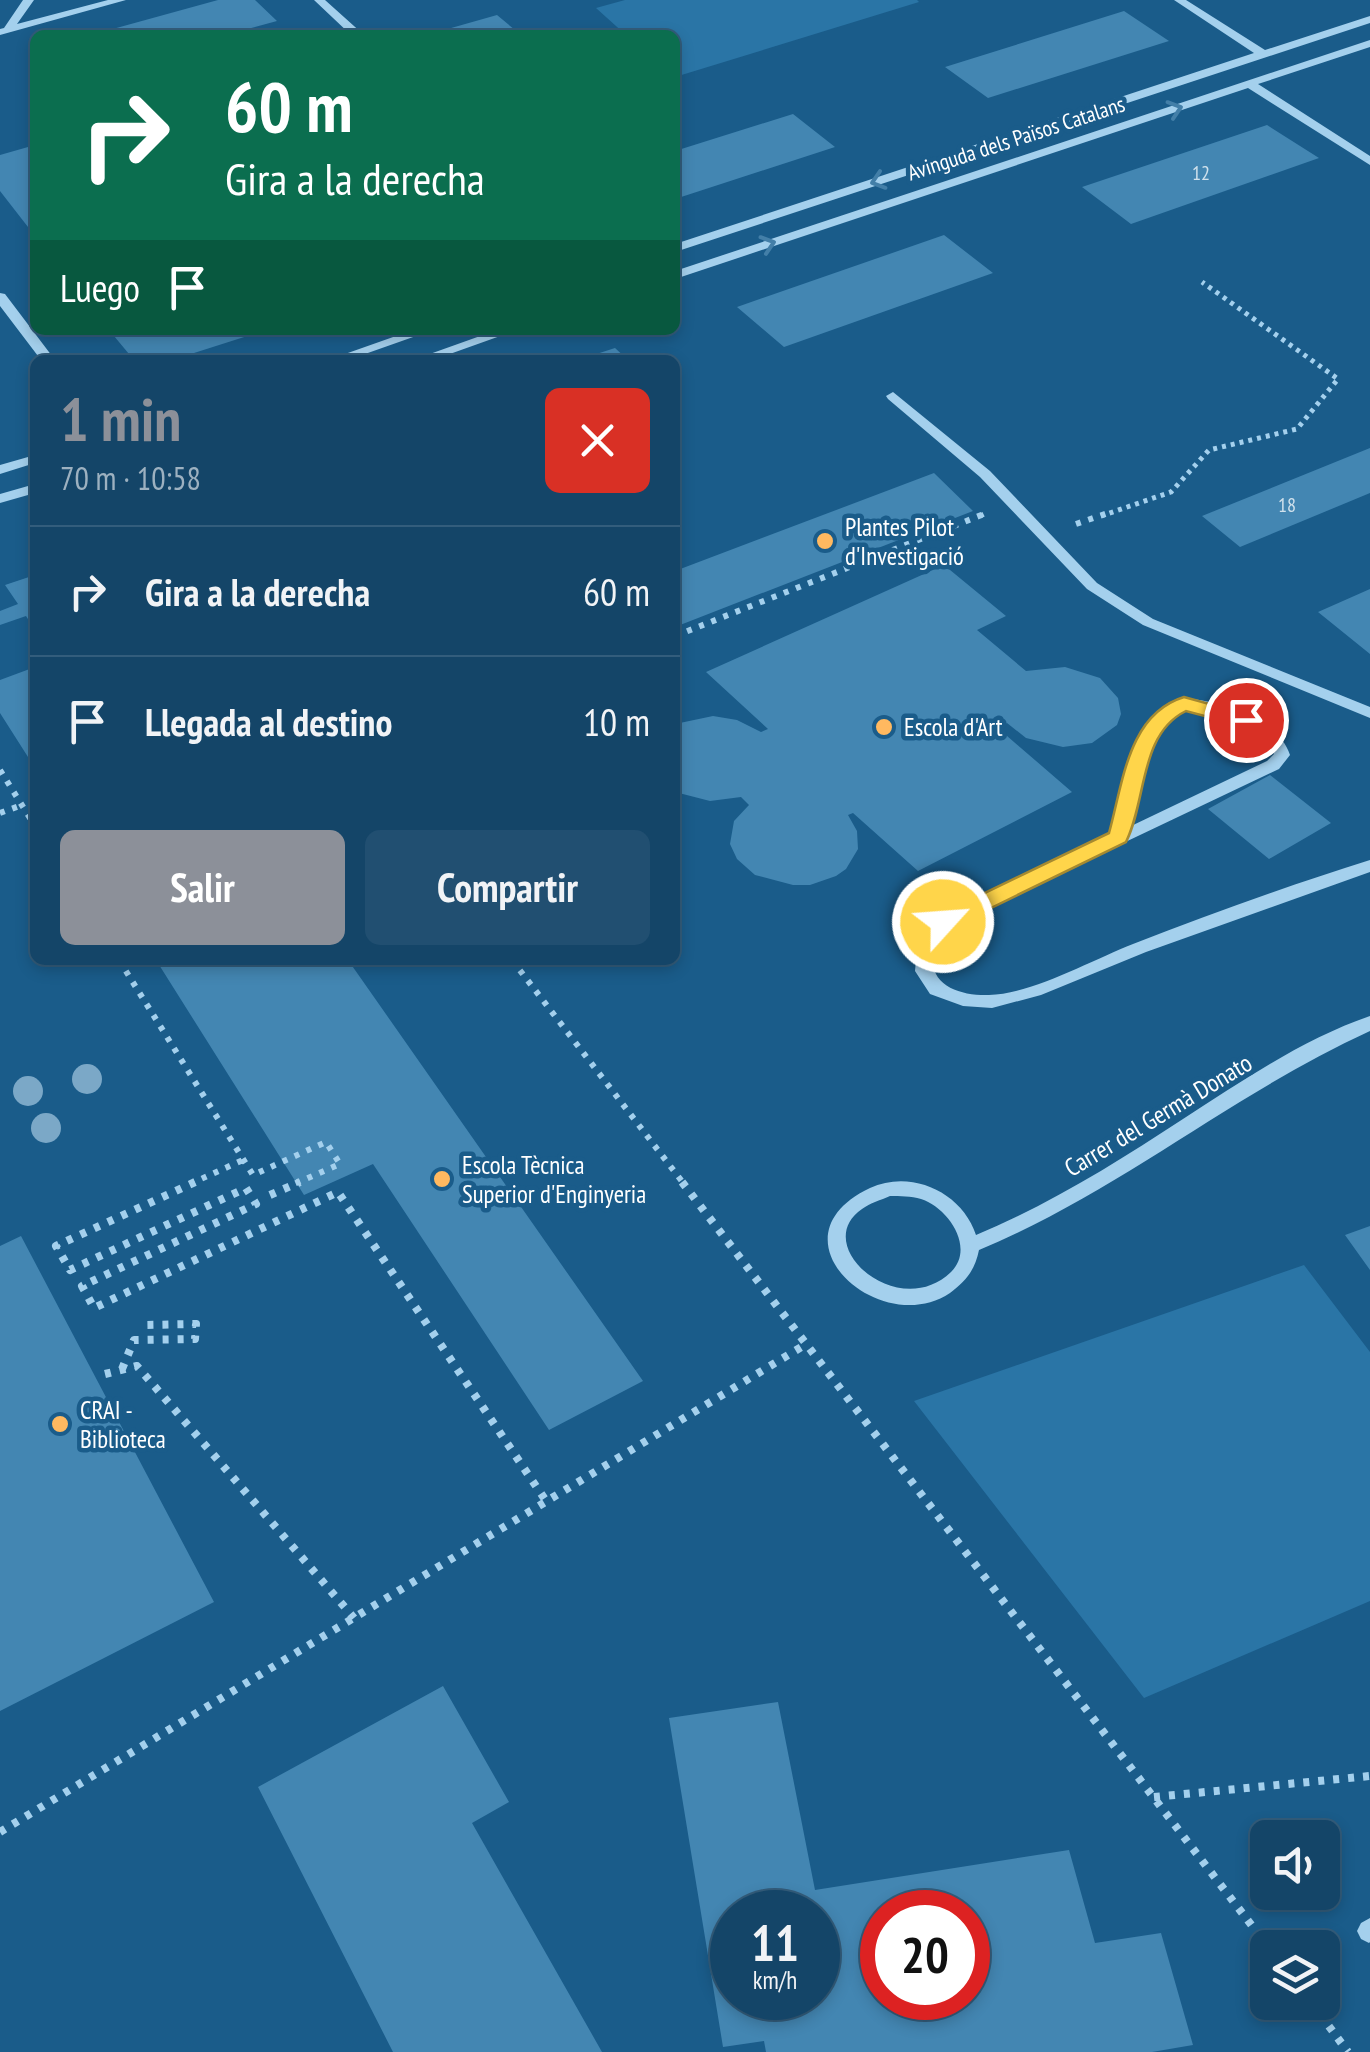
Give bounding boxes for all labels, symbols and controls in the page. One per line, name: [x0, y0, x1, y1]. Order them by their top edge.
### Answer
text: 60 m: [225, 61, 353, 151]
icon: right: [60, 70, 190, 200]
street label: Avinguda dels Països Catalans: [904, 90, 1128, 186]
one-way arrow: [1166, 100, 1183, 120]
text: Gira a la derecha: [225, 149, 485, 207]
house number: 12: [1192, 160, 1210, 186]
one-way arrow: [871, 169, 888, 189]
one-way arrow: [758, 236, 775, 256]
icon: arrive: [160, 260, 215, 315]
text: Luego: [60, 263, 140, 312]
text: 1 min: [60, 380, 181, 458]
button: close: [545, 388, 650, 493]
text: 70 m · 10:58: [60, 457, 201, 499]
house number: 18: [1278, 492, 1296, 518]
place label: Plantes Pilot d'Investigació: [845, 511, 964, 572]
marker: Plantes Pilot d'Investigació: [814, 530, 836, 552]
icon: right: [60, 564, 115, 619]
text: Gira a la derecha: [145, 567, 370, 616]
text: 60 m: [583, 567, 650, 616]
pin: [1204, 678, 1289, 763]
icon: arrive: [1219, 693, 1274, 748]
icon: arrive: [60, 694, 115, 749]
text: Llegada al destino: [145, 697, 392, 746]
text: 10 m: [583, 697, 650, 746]
place label: Escola d'Art: [904, 711, 1003, 743]
marker: Escola d'Art: [873, 716, 895, 738]
button: Salir: [60, 830, 345, 945]
button: Compartir: [365, 830, 650, 945]
position arrow: [891, 870, 995, 974]
street label: Carrer del Germà Donato: [1058, 1046, 1258, 1184]
place label: Escola Tècnica Superior d'Enginyeria: [462, 1149, 646, 1210]
marker: Escola Tècnica Superior d'Enginyeria: [431, 1168, 453, 1190]
place label: CRAI - Biblioteca: [80, 1394, 166, 1455]
marker: CRAI - Biblioteca: [49, 1413, 71, 1435]
map controls: [1250, 1820, 1340, 2020]
button: sound: [1250, 1820, 1340, 1910]
speed limit sign: 20: [860, 1890, 990, 2020]
text: 11: [751, 1910, 799, 1975]
button: layers: [1250, 1930, 1340, 2020]
text: km/h: [753, 1964, 797, 1996]

